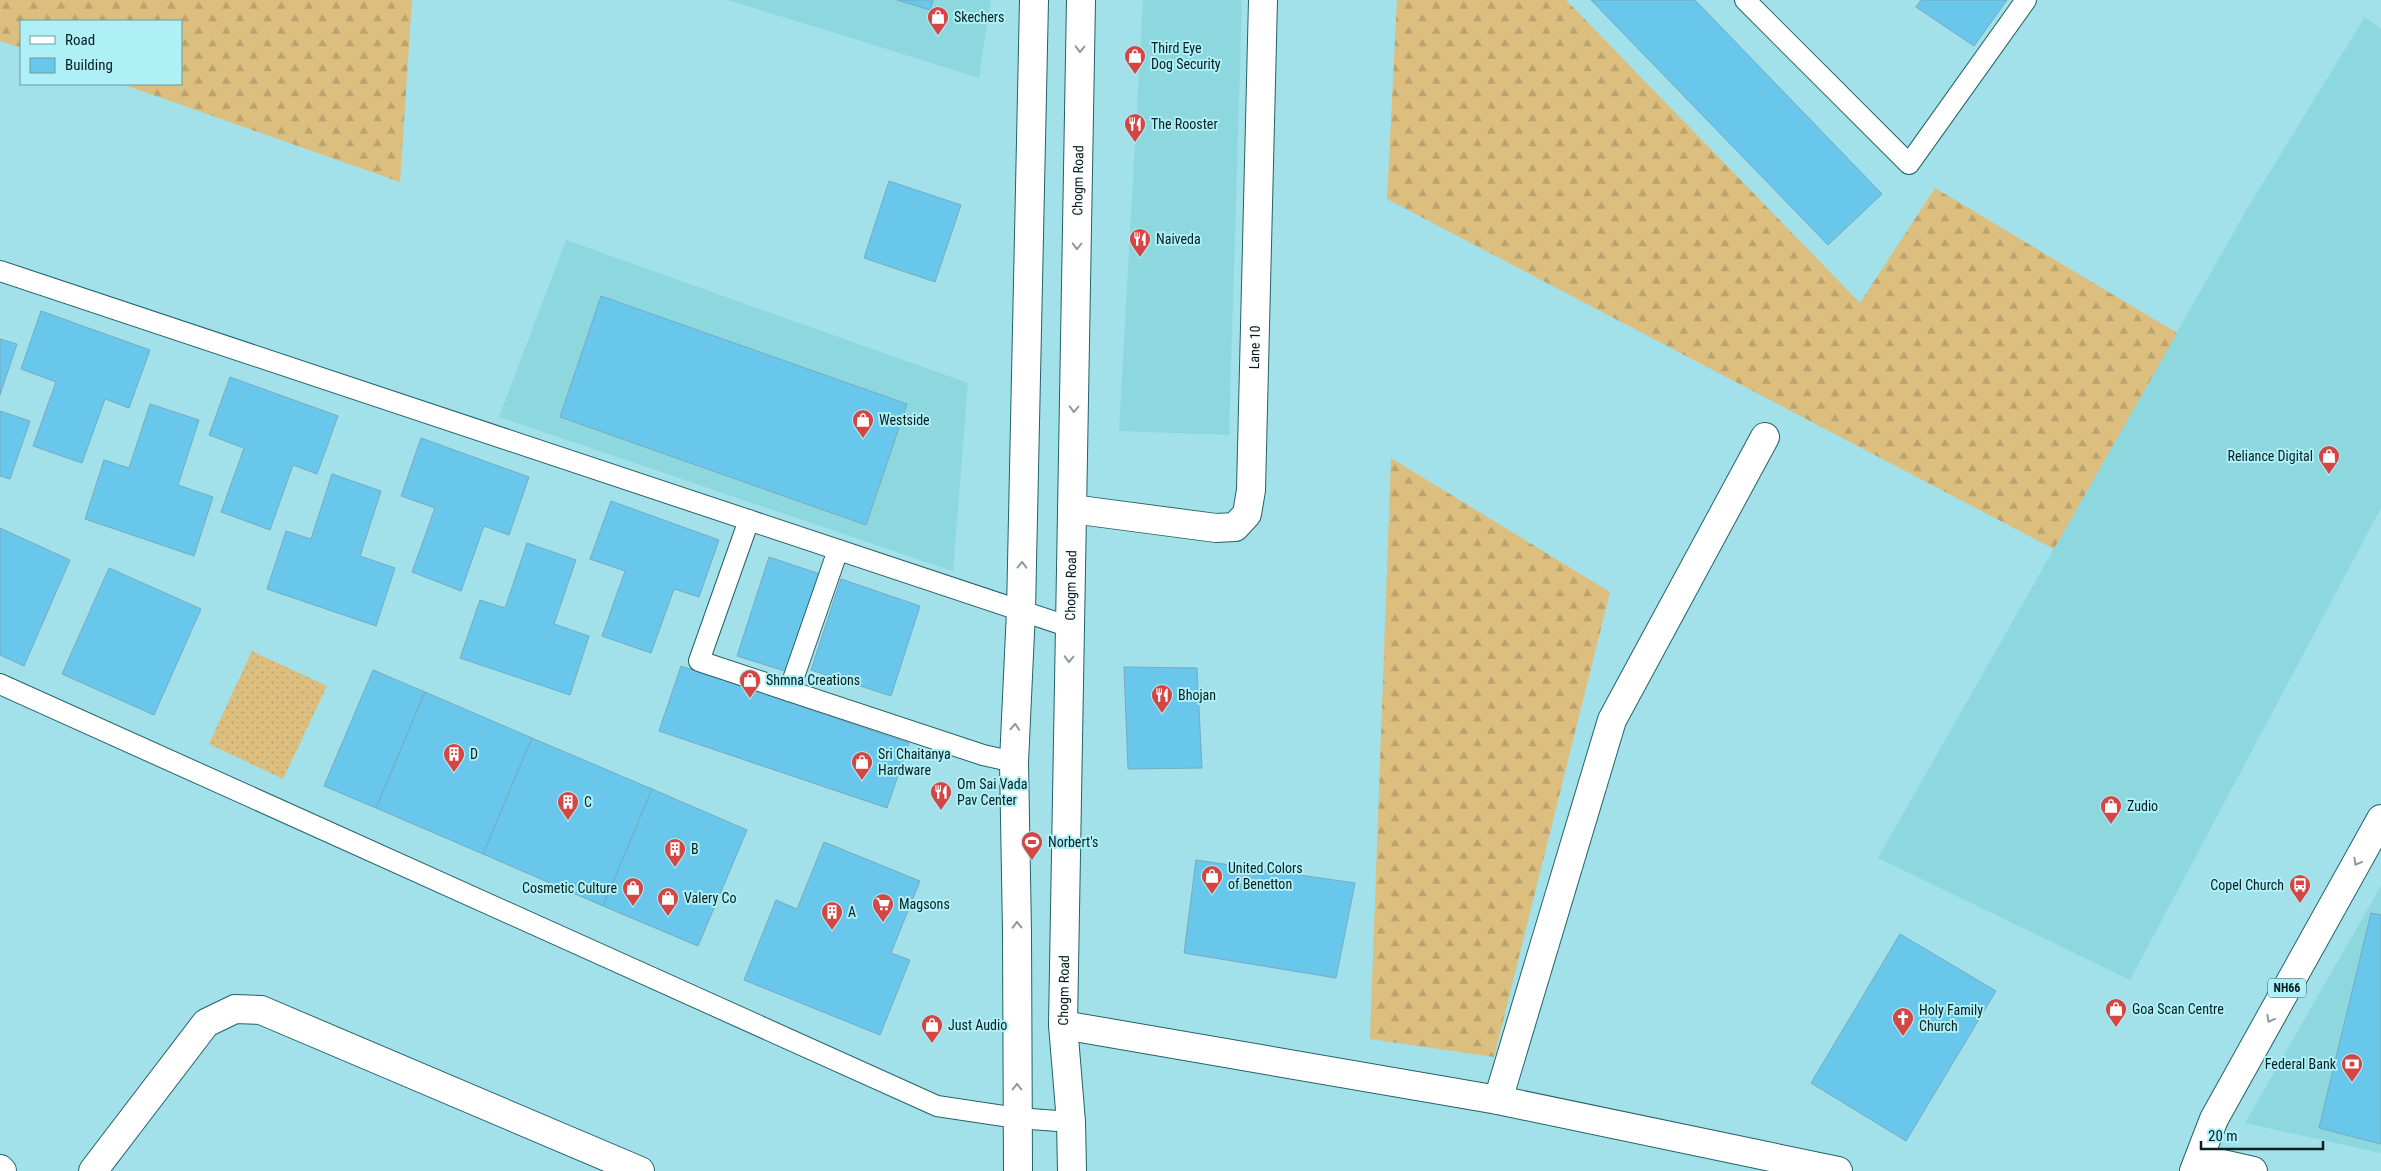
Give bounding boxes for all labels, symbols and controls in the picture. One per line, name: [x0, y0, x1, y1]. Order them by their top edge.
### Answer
shop icon: Skechers: [926, 5, 950, 36]
place label: Skechers: [954, 9, 1004, 25]
legend: [20, 20, 182, 85]
text: Road: [65, 31, 95, 49]
place label: Third Eye Dog Security: [1151, 40, 1221, 72]
shop icon: Third Eye Dog Security: [1123, 44, 1147, 75]
one-way arrow: [1075, 45, 1085, 53]
text: Building: [65, 56, 113, 74]
restaurant icon: The Rooster: [1123, 112, 1147, 143]
place label: The Rooster: [1151, 116, 1218, 132]
street label: Chogm Road: [1069, 145, 1086, 216]
restaurant icon: Naiveda: [1128, 227, 1152, 258]
place label: Naiveda: [1156, 231, 1201, 247]
one-way arrow: [1071, 242, 1082, 250]
street label: Lane 10: [1246, 325, 1263, 369]
one-way arrow: [1069, 405, 1079, 413]
shop icon: Westside: [851, 408, 875, 439]
place label: Westside: [879, 412, 930, 428]
shop icon: Reliance Digital: [2317, 444, 2341, 475]
place label: Reliance Digital: [2227, 448, 2313, 464]
street label: Chogm Road: [1062, 550, 1079, 621]
one-way arrow: [1017, 561, 1028, 569]
one-way arrow: [1064, 655, 1075, 663]
shop icon: Shmna Creations: [738, 668, 762, 699]
place label: Shmna Creations: [766, 672, 860, 688]
restaurant icon: Bhojan: [1150, 683, 1174, 714]
place label: Bhojan: [1178, 687, 1216, 703]
one-way arrow: [1010, 723, 1021, 731]
building icon: D: [442, 742, 466, 773]
place label: D: [470, 746, 478, 762]
place label: Sri Chaitanya Hardware: [878, 746, 951, 778]
shop icon: Sri Chaitanya Hardware: [850, 750, 874, 781]
place label: Om Sai Vada Pav Center: [957, 776, 1027, 808]
restaurant icon: Om Sai Vada Pav Center: [929, 780, 953, 811]
building icon: C: [556, 790, 580, 821]
place label: C: [584, 794, 592, 810]
shop icon: Zudio: [2099, 794, 2123, 825]
place label: Zudio: [2127, 798, 2158, 814]
sports icon: Norbert's: [1020, 830, 1044, 861]
place label: Norbert's: [1048, 834, 1098, 850]
building icon: B: [663, 837, 687, 868]
place label: B: [691, 841, 699, 857]
one-way arrow: [2354, 856, 2364, 865]
place label: United Colors of Benetton: [1228, 860, 1303, 892]
shop icon: United Colors of Benetton: [1200, 864, 1224, 895]
bus stop icon: Copel Church: [2288, 873, 2312, 904]
shop icon: Cosmetic Culture: [621, 876, 645, 907]
place label: Copel Church: [2210, 877, 2284, 893]
place label: Cosmetic Culture: [522, 880, 617, 896]
shop icon: Valery Co: [656, 886, 680, 917]
place label: Valery Co: [684, 890, 736, 906]
supermarket icon: Magsons: [871, 892, 895, 923]
place label: Magsons: [899, 896, 950, 912]
building icon: A: [820, 900, 844, 931]
place label: A: [848, 904, 856, 920]
one-way arrow: [1012, 921, 1022, 928]
street label: Chogm Road: [1055, 955, 1072, 1026]
road number: NH66: [2268, 978, 2306, 998]
shop icon: Goa Scan Centre: [2104, 997, 2128, 1028]
place label: Goa Scan Centre: [2132, 1001, 2224, 1017]
place label: Holy Family Church: [1919, 1002, 1983, 1034]
church icon: Holy Family Church: [1891, 1006, 1915, 1037]
shop icon: Just Audio: [920, 1013, 944, 1044]
one-way arrow: [2266, 1014, 2276, 1023]
place label: Just Audio: [948, 1017, 1007, 1033]
bank icon: Federal Bank: [2340, 1052, 2364, 1083]
place label: Federal Bank: [2265, 1056, 2337, 1072]
one-way arrow: [1012, 1083, 1022, 1091]
scale bar: [2201, 1118, 2324, 1150]
text: 20 m: [2208, 1127, 2238, 1145]

